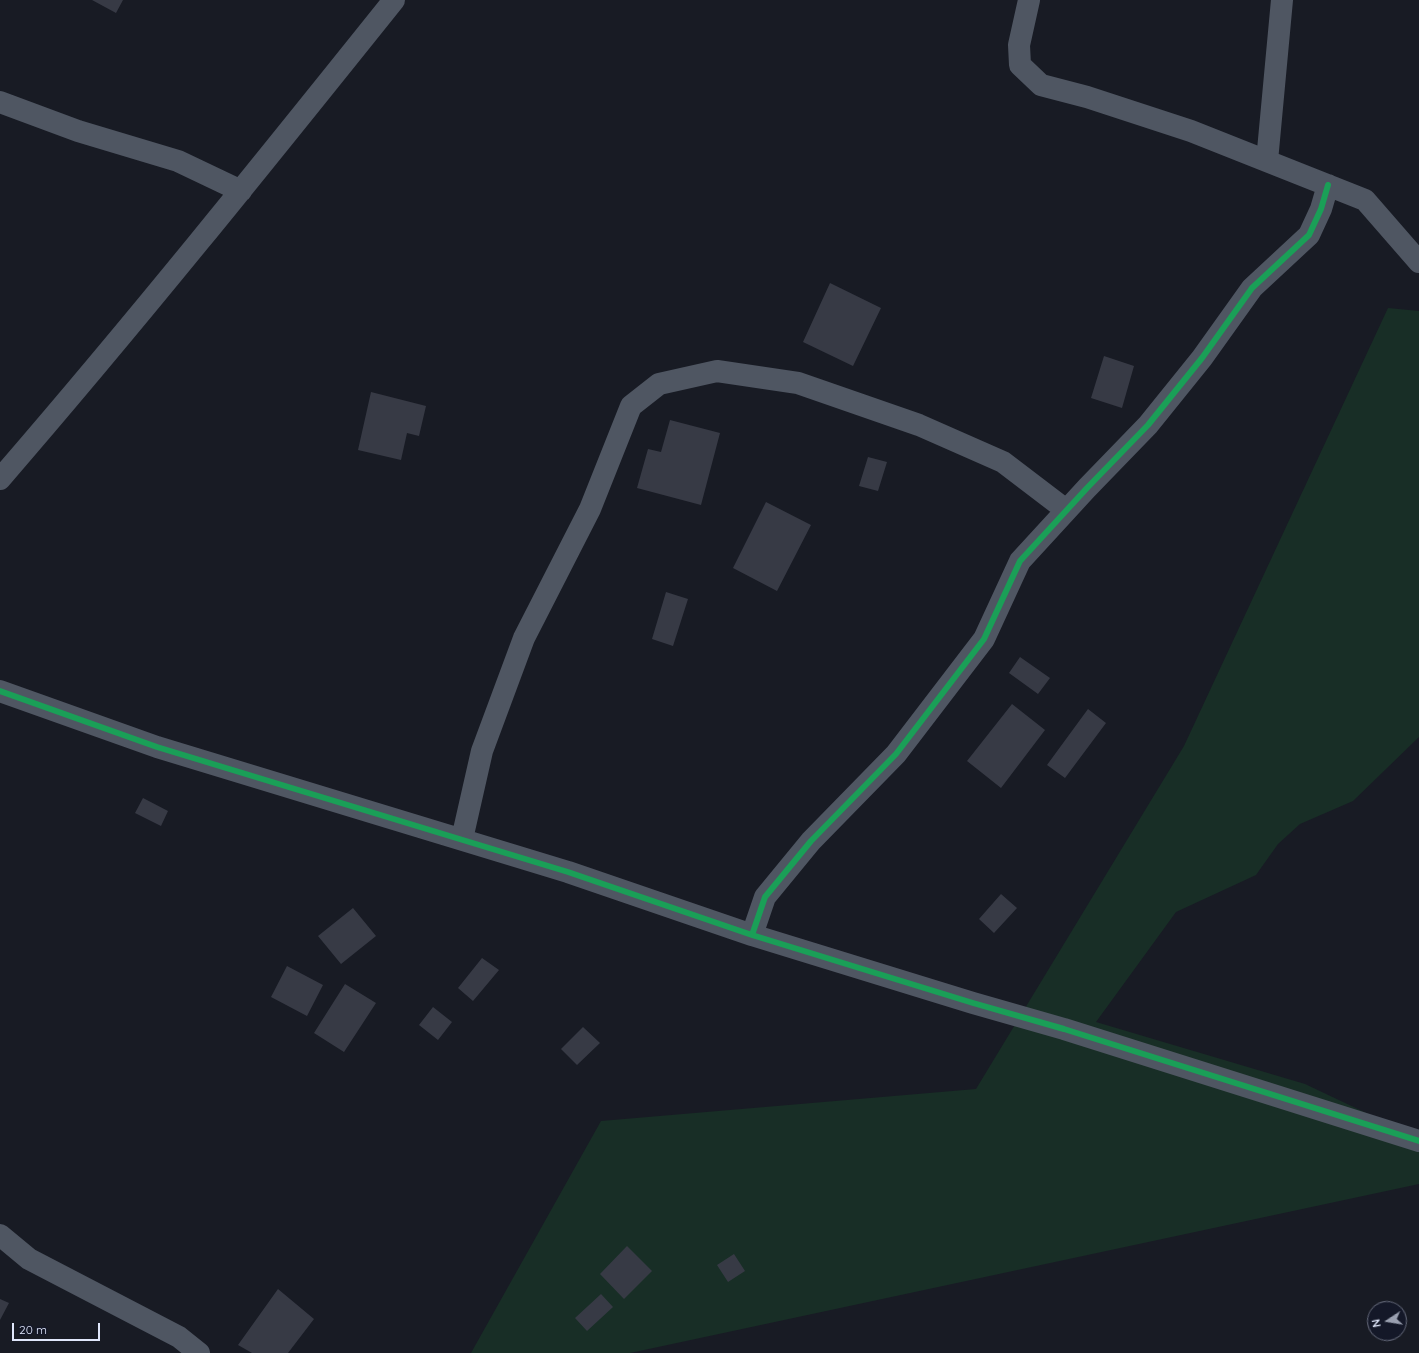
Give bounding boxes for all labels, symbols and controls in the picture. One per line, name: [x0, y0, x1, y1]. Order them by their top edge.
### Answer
north arrow: [1367, 1301, 1407, 1341]
scale bar: [14, 1315, 102, 1341]
text: N: [1369, 1318, 1384, 1329]
text: 20 m: [19, 1322, 47, 1337]

